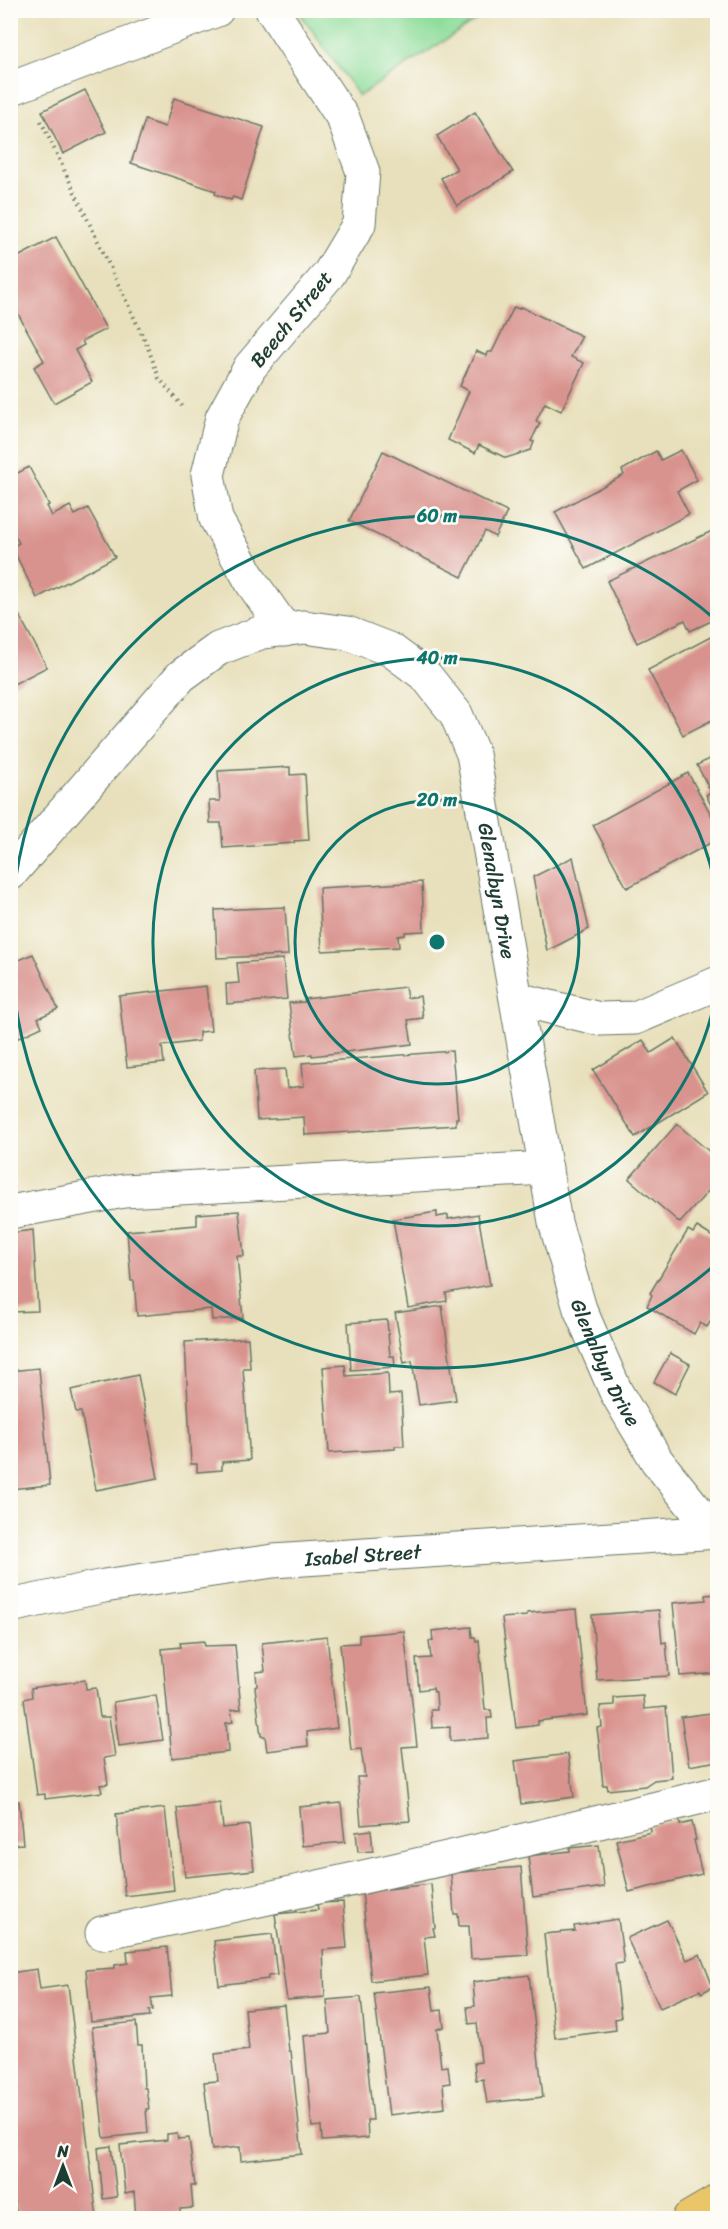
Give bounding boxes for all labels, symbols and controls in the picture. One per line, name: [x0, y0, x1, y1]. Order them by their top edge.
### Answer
street label: Beech Street: [241, 263, 342, 376]
text: 60 m: [416, 500, 457, 532]
text: 40 m: [415, 642, 458, 674]
text: 20 m: [416, 784, 457, 816]
street label: Glenalbyn Drive: [467, 820, 526, 962]
centre of rings: [427, 932, 447, 952]
street label: Glenalbyn Drive: [560, 1295, 650, 1434]
street label: Isabel Street: [303, 1534, 423, 1577]
north arrow: [33, 2136, 93, 2196]
text: N: [56, 2137, 69, 2166]

